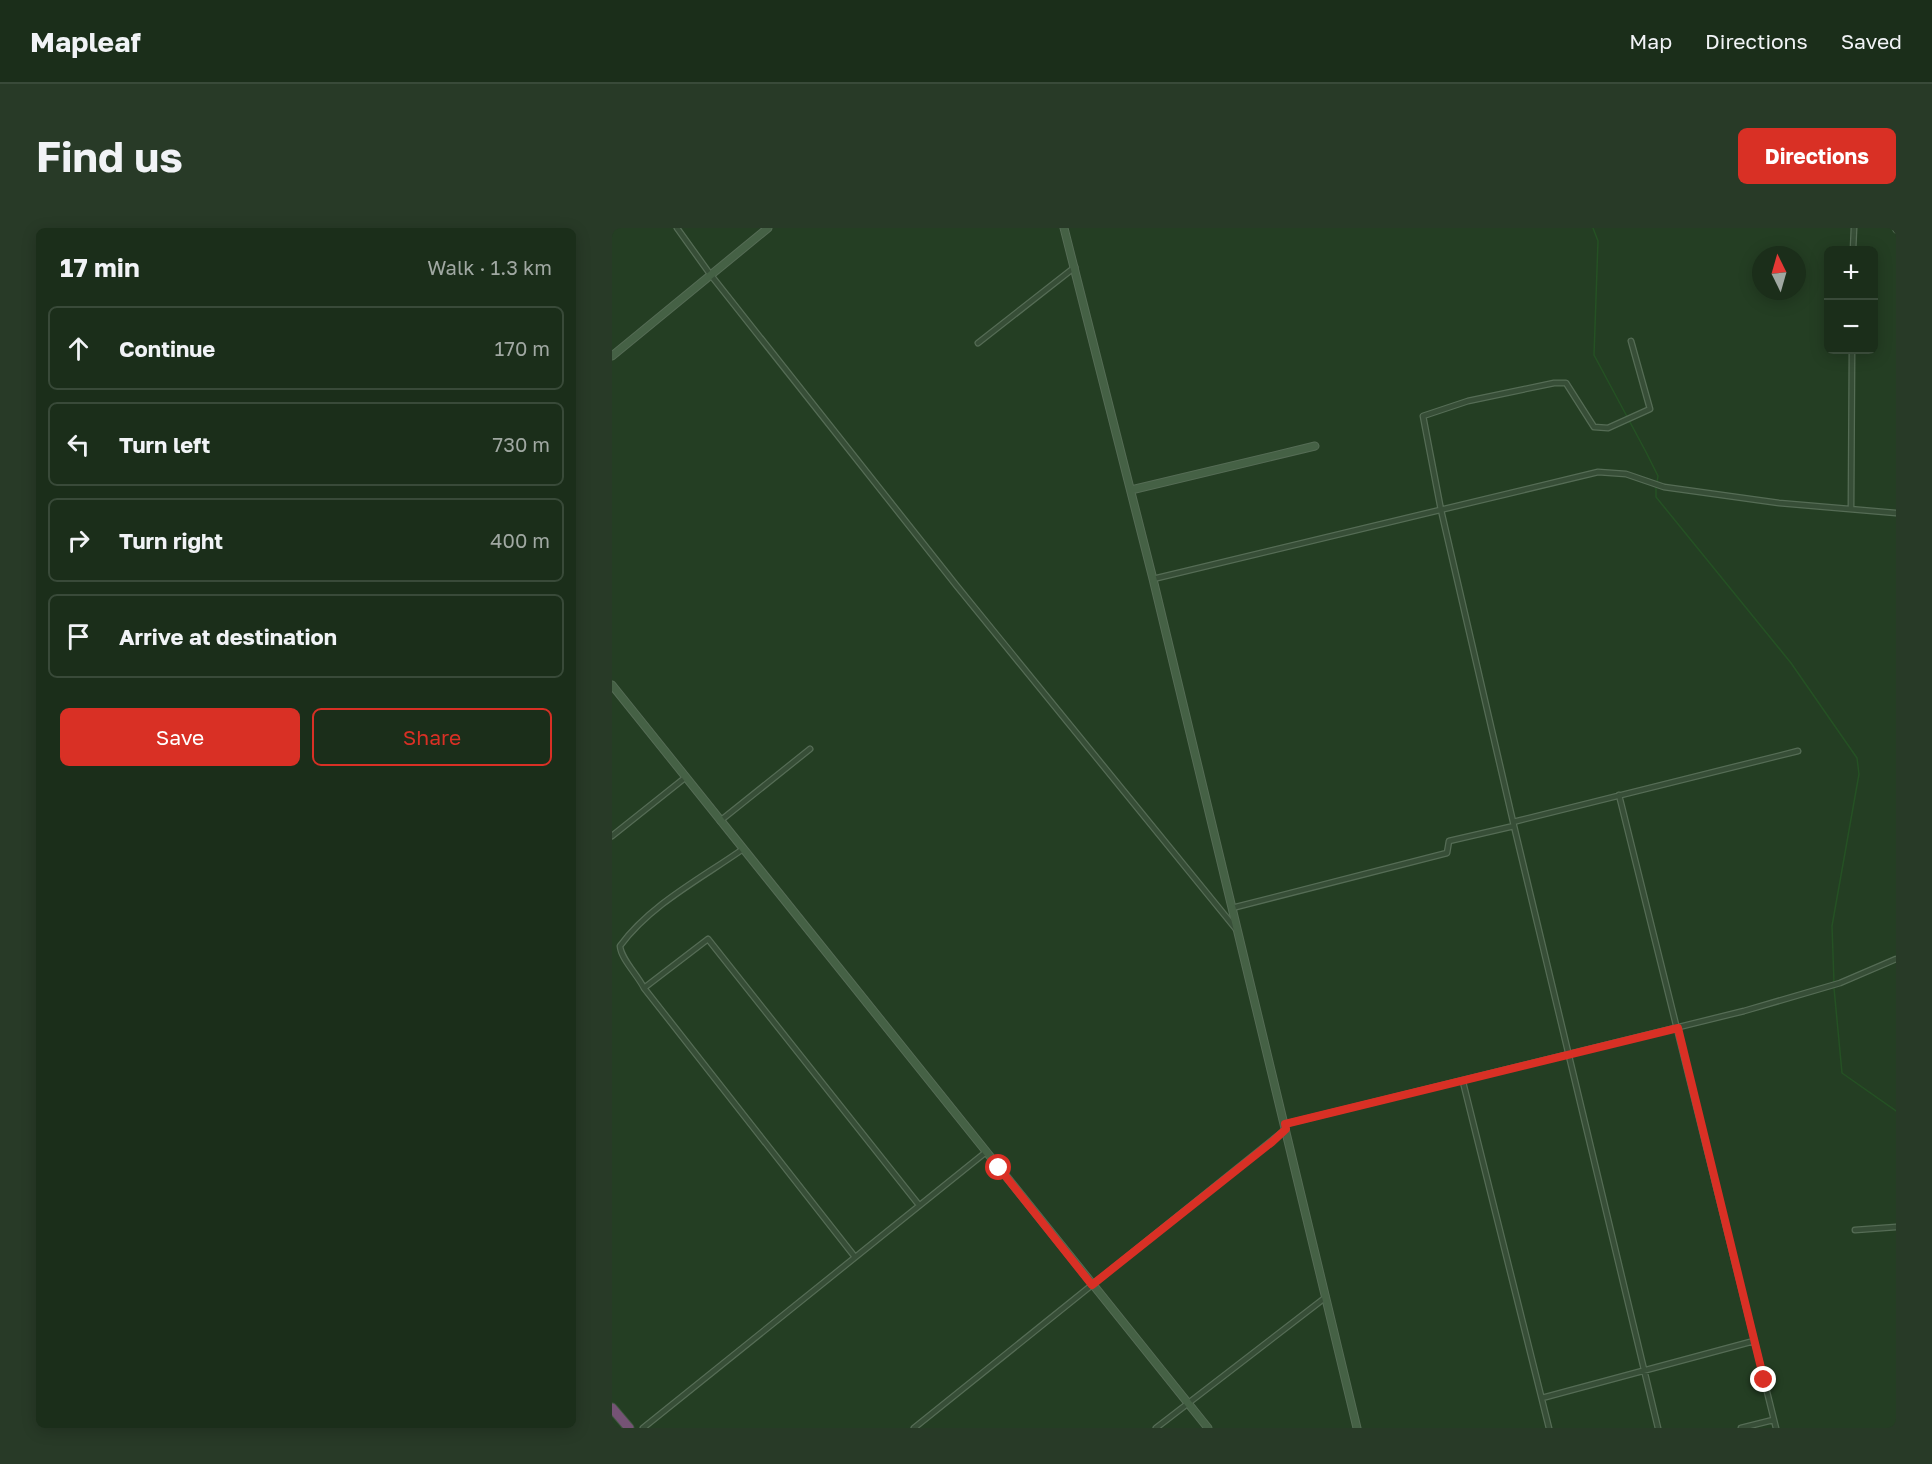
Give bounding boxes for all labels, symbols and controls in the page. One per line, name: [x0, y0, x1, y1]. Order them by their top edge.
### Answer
text: Mapleaf: [30, 25, 141, 58]
text: Map: [1629, 28, 1672, 54]
text: Directions: [1705, 28, 1808, 54]
text: Saved: [1841, 28, 1902, 54]
button: Directions: [1738, 128, 1896, 184]
text: Find us: [36, 131, 183, 181]
north arrow: [1752, 246, 1806, 300]
map controls: [1824, 246, 1878, 354]
button: +: [1824, 246, 1878, 300]
text: 17 min: [60, 252, 140, 283]
text: Walk · 1.3 km: [427, 255, 552, 279]
button: −: [1824, 300, 1878, 354]
icon: ahead: [62, 332, 95, 365]
text: Continue: [119, 335, 215, 362]
text: 170 m: [495, 336, 550, 360]
icon: left: [62, 428, 95, 461]
text: Turn left: [119, 431, 210, 458]
text: 730 m: [493, 432, 550, 456]
icon: right: [62, 524, 95, 557]
text: Turn right: [119, 527, 223, 554]
text: 400 m: [490, 528, 550, 552]
icon: arrive: [62, 620, 95, 653]
text: Arrive at destination: [119, 623, 337, 650]
button: Save: [60, 708, 300, 766]
button: Share: [312, 708, 552, 766]
route start: [985, 1154, 1011, 1180]
route end: [1750, 1366, 1776, 1392]

